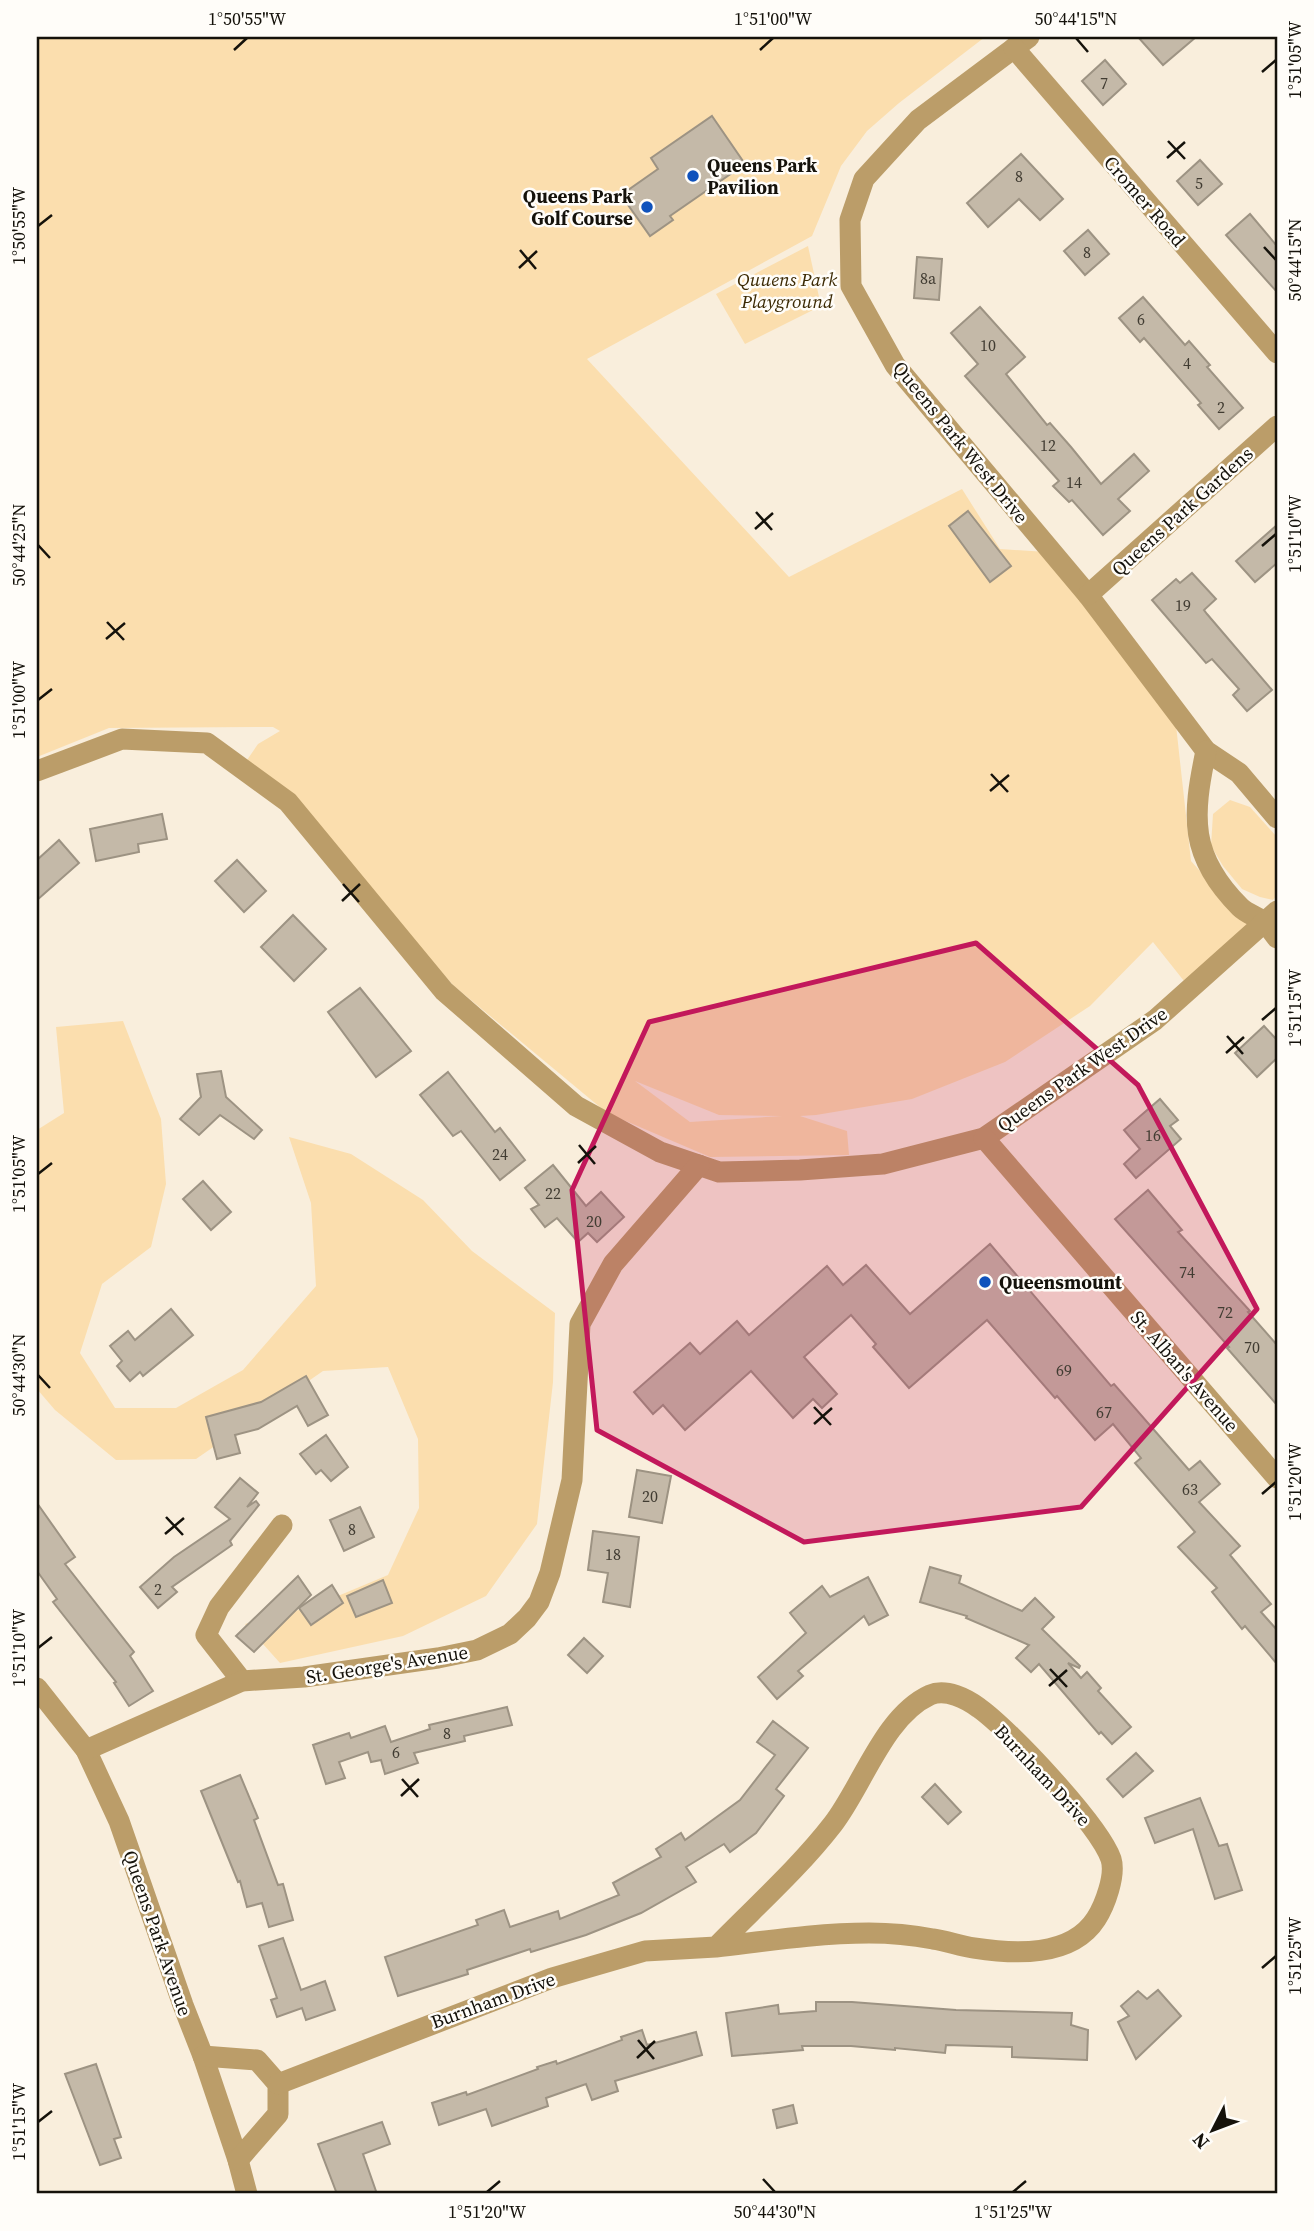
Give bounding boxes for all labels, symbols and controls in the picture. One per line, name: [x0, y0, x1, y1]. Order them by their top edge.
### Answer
text: 1°50'55"W: [208, 6, 287, 31]
text: 1°51'00"W: [734, 6, 813, 31]
text: 50°44'15"N: [1035, 6, 1117, 31]
text: 1°51'05"W: [1282, 20, 1307, 99]
house number: 7: [1100, 72, 1108, 94]
street label: Cromer Road: [1098, 150, 1192, 252]
place label: Queens Park Pavilion: [707, 152, 818, 200]
house number: 8: [1015, 165, 1023, 187]
marker: Queens Park Pavilion: [685, 168, 701, 184]
house number: 5: [1195, 172, 1203, 194]
place label: Queens Park Golf Course: [523, 183, 634, 231]
text: 1°50'55"W: [6, 186, 31, 265]
marker: Queens Park Golf Course: [639, 199, 655, 215]
text: 50°44'15"N: [1282, 219, 1307, 301]
house number: 8: [1083, 241, 1091, 263]
park label: Quuens Park Playground: [737, 266, 837, 314]
house number: 8a: [920, 267, 937, 289]
house number: 6: [1137, 308, 1145, 330]
house number: 10: [980, 334, 996, 356]
house number: 4: [1183, 352, 1191, 374]
street label: Queens Park West Drive: [887, 355, 1035, 529]
house number: 2: [1217, 396, 1225, 418]
house number: 12: [1040, 434, 1056, 456]
street label: Queens Park Gardens: [1106, 440, 1258, 582]
house number: 14: [1066, 471, 1082, 493]
text: 1°51'10"W: [1282, 494, 1307, 573]
text: 50°44'25"N: [6, 504, 31, 586]
house number: 19: [1175, 594, 1191, 616]
text: 1°51'00"W: [6, 660, 31, 739]
text: 1°51'15"W: [1282, 968, 1307, 1047]
street label: Queens Park West Drive: [992, 1000, 1172, 1138]
house number: 16: [1145, 1124, 1161, 1146]
text: 1°51'05"W: [6, 1134, 31, 1213]
house number: 24: [492, 1143, 508, 1165]
house number: 22: [545, 1182, 561, 1204]
house number: 20: [586, 1210, 602, 1232]
house number: 74: [1179, 1261, 1195, 1283]
place label: Queensmount: [999, 1269, 1122, 1295]
marker: Queensmount: [977, 1274, 993, 1290]
house number: 72: [1217, 1301, 1233, 1323]
street label: St. Alban's Avenue: [1125, 1305, 1245, 1437]
text: 50°44'30"N: [6, 1334, 31, 1416]
house number: 70: [1244, 1336, 1260, 1358]
house number: 69: [1056, 1359, 1072, 1381]
house number: 67: [1096, 1401, 1112, 1423]
text: 1°51'20"W: [1282, 1442, 1307, 1521]
house number: 63: [1182, 1478, 1198, 1500]
house number: 20: [642, 1485, 658, 1507]
house number: 8: [348, 1518, 356, 1540]
house number: 18: [605, 1543, 621, 1565]
house number: 2: [154, 1578, 162, 1600]
text: 1°51'10"W: [6, 1608, 31, 1687]
street label: St. George's Avenue: [304, 1638, 470, 1690]
street label: Burnham Drive: [989, 1718, 1097, 1832]
house number: 8: [443, 1722, 451, 1744]
house number: 6: [392, 1741, 400, 1763]
street label: Queens Park Avenue: [117, 1847, 199, 2019]
text: 1°51'25"W: [1282, 1916, 1307, 1995]
street label: Burnham Drive: [427, 1965, 559, 2035]
text: 1°51'15"W: [6, 2082, 31, 2161]
north arrow: [1178, 2094, 1248, 2164]
text: N: [1186, 2127, 1215, 2155]
text: 1°51'20"W: [448, 2199, 527, 2224]
text: 50°44'30"N: [734, 2199, 816, 2224]
text: 1°51'25"W: [974, 2199, 1053, 2224]

